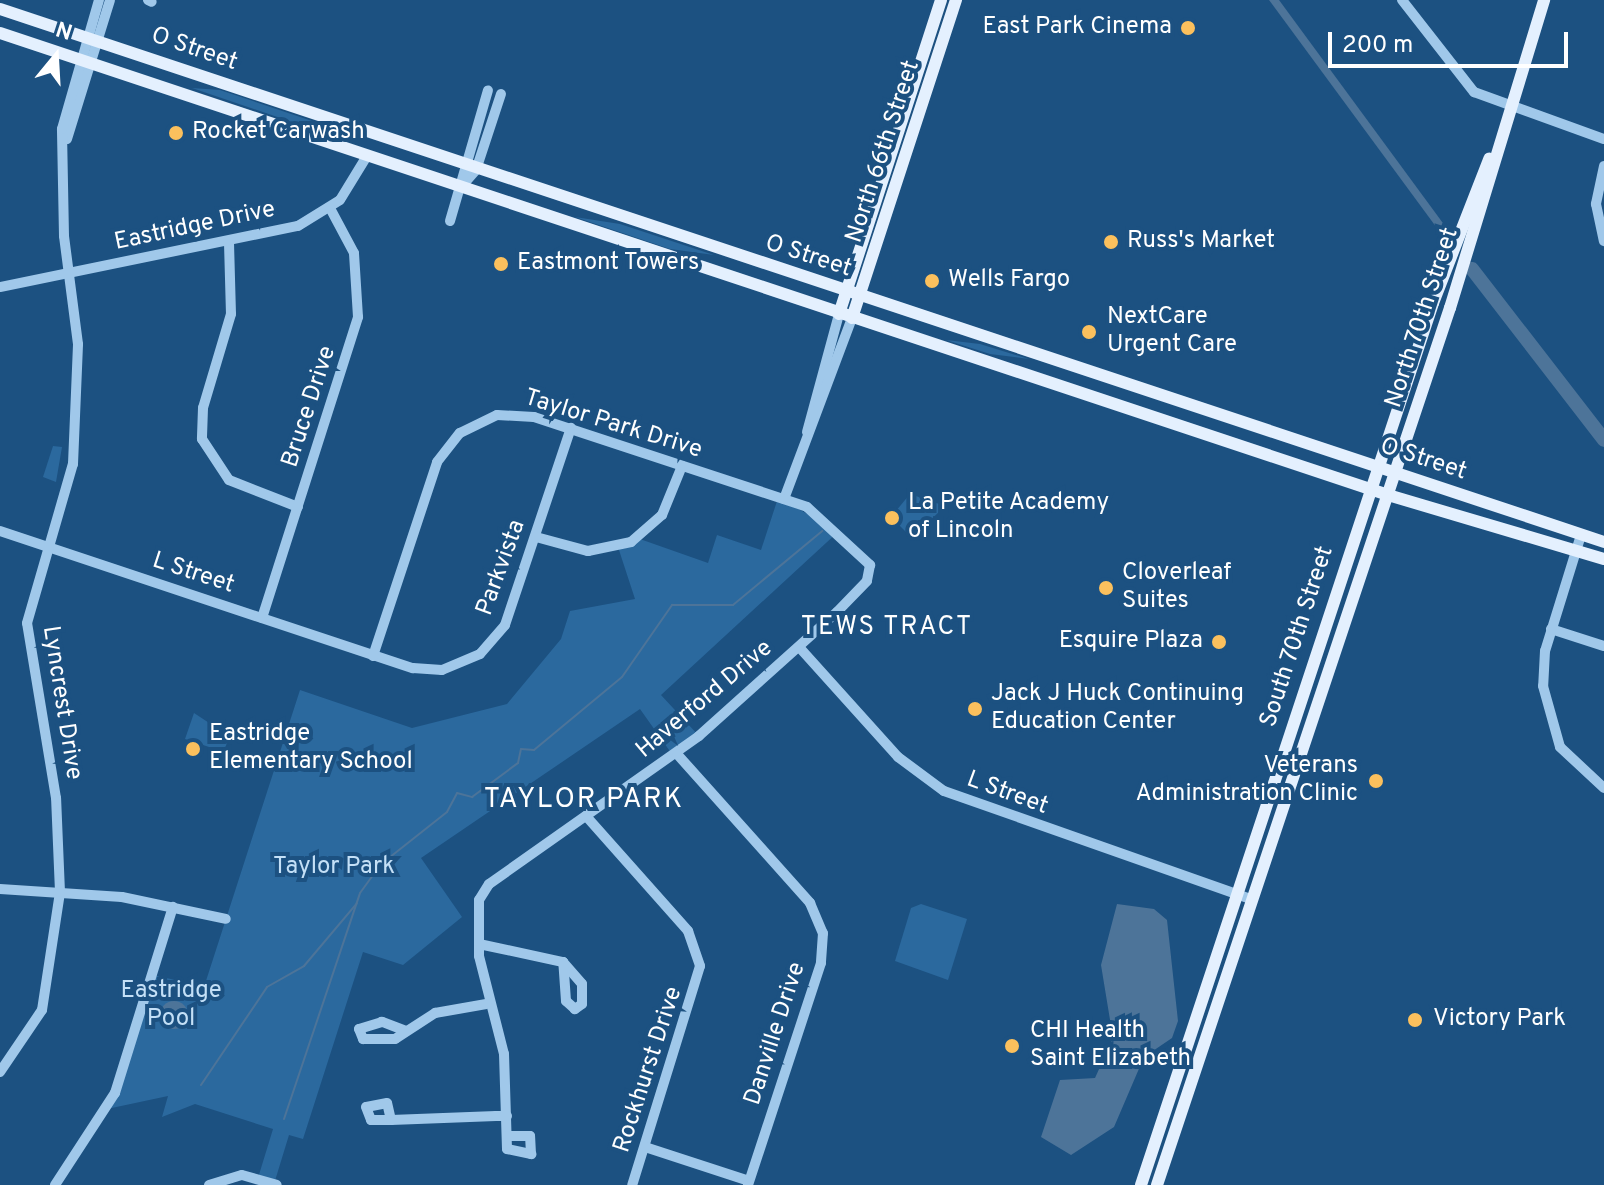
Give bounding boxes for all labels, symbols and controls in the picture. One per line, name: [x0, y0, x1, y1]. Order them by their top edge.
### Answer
place label: East Park Cinema: [982, 14, 1172, 42]
north arrow: [16, 16, 96, 96]
scale bar: [1332, 16, 1572, 66]
text: N: [52, 17, 75, 48]
marker: East Park Cinema: [1179, 19, 1197, 37]
street label: O Street: [147, 22, 241, 78]
text: 200 m: [1342, 31, 1413, 61]
street label: North 66th Street: [841, 57, 927, 247]
place label: Rocket Carwash: [192, 119, 365, 147]
marker: Rocket Carwash: [167, 124, 185, 142]
street label: Eastridge Drive: [112, 196, 278, 258]
street label: North 70th Street: [1380, 224, 1466, 412]
place label: Russ's Market: [1127, 228, 1275, 256]
street label: O Street: [761, 230, 855, 284]
marker: Russ's Market: [1102, 233, 1120, 251]
place label: Eastmont Towers: [517, 250, 700, 278]
marker: Eastmont Towers: [492, 255, 510, 273]
place label: Wells Fargo: [948, 267, 1070, 295]
marker: Wells Fargo: [923, 272, 941, 290]
place label: NextCare Urgent Care: [1107, 304, 1237, 360]
marker: NextCare Urgent Care: [1078, 321, 1100, 343]
street label: Bruce Drive: [277, 343, 343, 471]
street label: Taylor Park Drive: [521, 384, 705, 466]
street label: O Street: [1376, 433, 1470, 487]
place label: La Petite Academy of Lincoln: [908, 490, 1110, 546]
marker: La Petite Academy of Lincoln: [883, 509, 901, 527]
street label: Parkvista: [471, 516, 533, 620]
street label: South 70th Street: [1255, 542, 1341, 732]
street label: L Street: [148, 547, 238, 601]
place label: Cloverleaf Suites: [1122, 560, 1231, 616]
marker: Cloverleaf Suites: [1097, 579, 1115, 597]
district label: TEWS TRACT: [800, 612, 974, 644]
street label: Lyncrest Drive: [35, 624, 87, 782]
place label: Esquire Plaza: [1059, 628, 1203, 656]
marker: Esquire Plaza: [1210, 633, 1228, 651]
street label: Haverford Drive: [631, 635, 779, 765]
place label: Jack J Huck Continuing Education Center: [991, 681, 1244, 737]
marker: Jack J Huck Continuing Education Center: [966, 700, 984, 718]
place label: Eastridge Elementary School: [209, 721, 413, 777]
marker: Eastridge Elementary School: [184, 740, 202, 758]
place label: Veterans Administration Clinic: [1136, 753, 1358, 809]
street label: L Street: [962, 766, 1052, 822]
marker: Veterans Administration Clinic: [1365, 770, 1387, 792]
district label: TAYLOR PARK: [484, 783, 684, 817]
park label: Taylor Park: [273, 854, 395, 882]
street label: Danville Drive: [739, 959, 813, 1109]
park label: Eastridge Pool: [120, 978, 222, 1034]
street label: Rockhurst Drive: [609, 983, 689, 1157]
place label: Victory Park: [1433, 1006, 1566, 1034]
marker: Victory Park: [1404, 1009, 1426, 1031]
place label: CHI Health Saint Elizabeth: [1030, 1018, 1191, 1074]
marker: CHI Health Saint Elizabeth: [1001, 1035, 1023, 1057]

